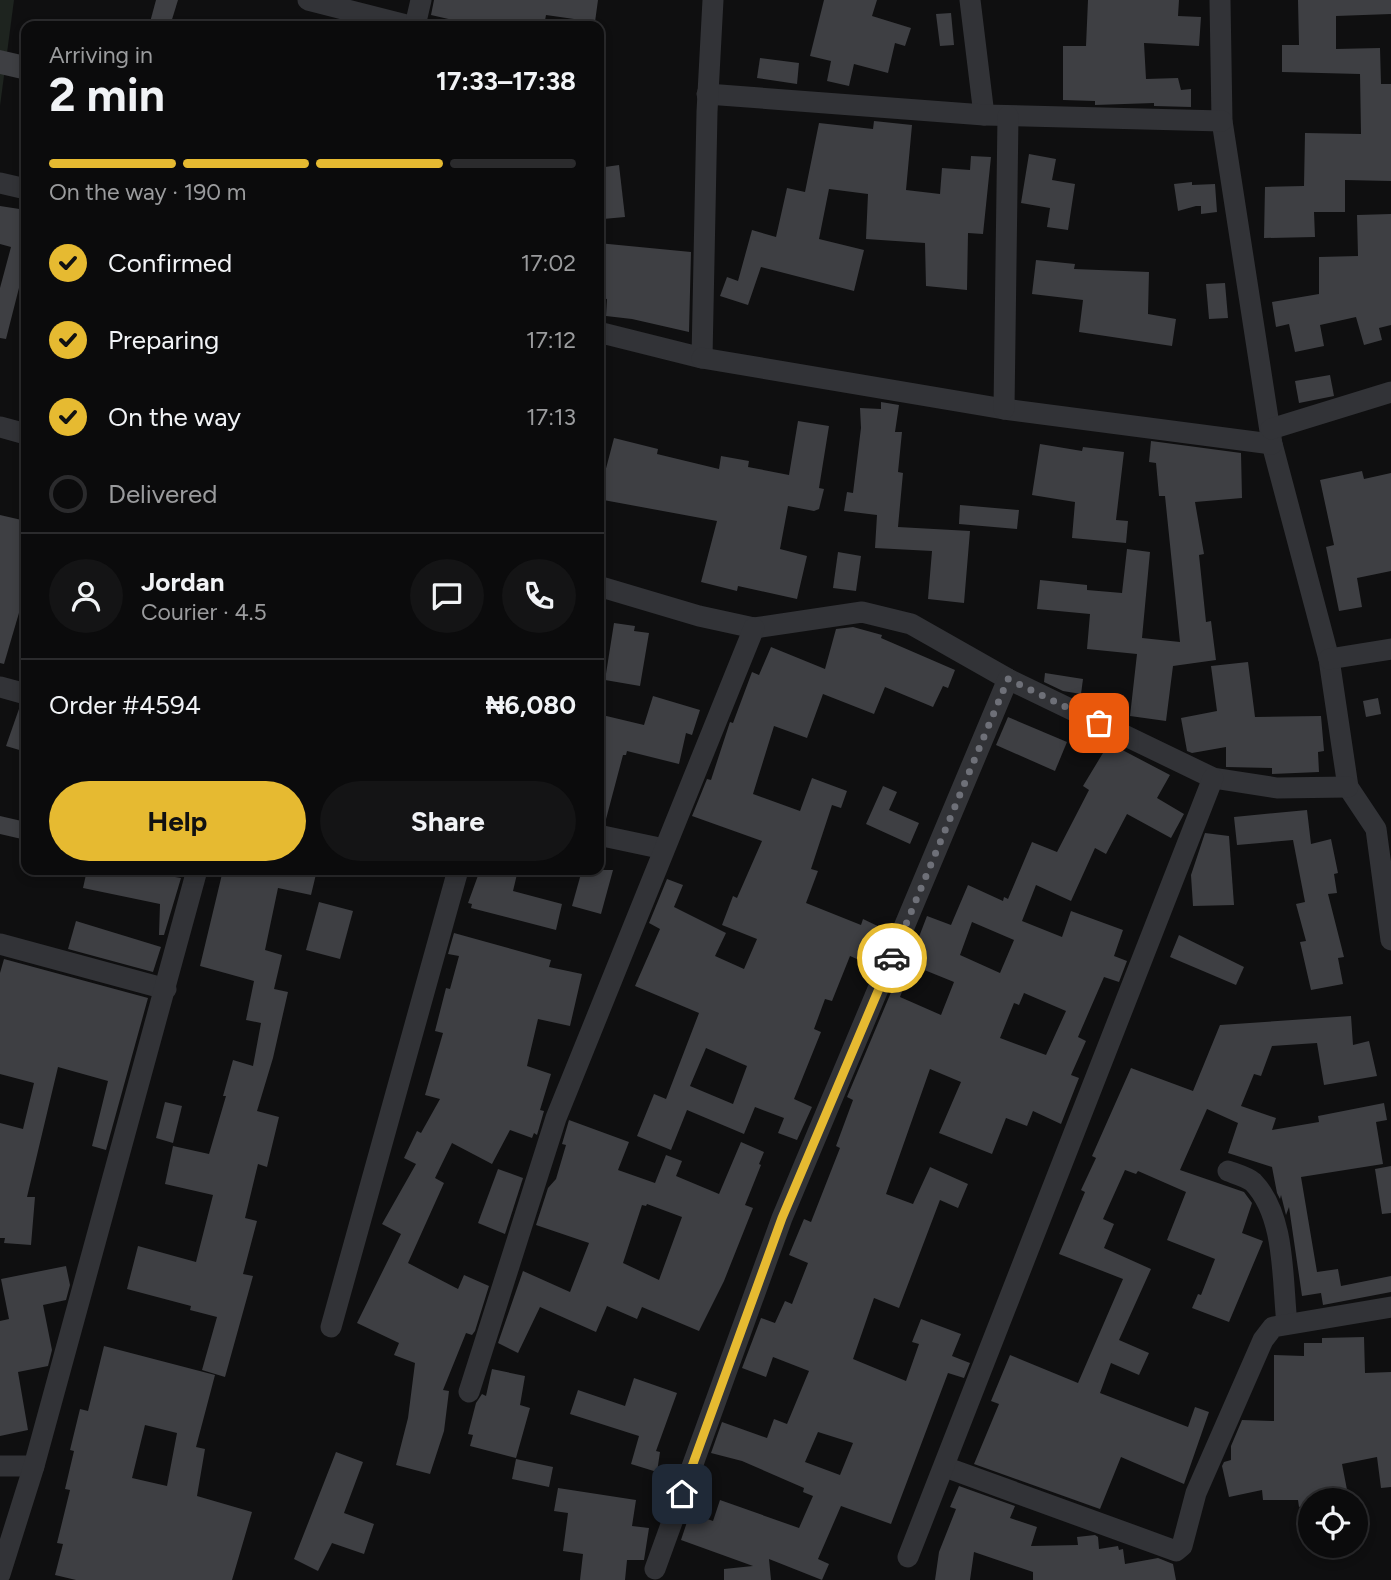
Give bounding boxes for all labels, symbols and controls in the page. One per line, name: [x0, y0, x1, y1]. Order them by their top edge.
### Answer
text: Arriving in: [49, 41, 153, 69]
text: 17:33–17:38: [436, 65, 576, 97]
text: 2 min: [49, 67, 165, 123]
text: On the way · 190 m: [49, 178, 246, 206]
icon: check: [49, 244, 87, 282]
text: Confirmed: [108, 247, 232, 279]
text: 17:02: [521, 249, 576, 277]
icon: check: [49, 321, 87, 359]
text: Preparing: [108, 324, 219, 356]
text: 17:12: [526, 326, 576, 354]
icon: check: [49, 398, 87, 436]
text: On the way: [108, 401, 241, 433]
text: 17:13: [526, 403, 576, 431]
text: Delivered: [108, 478, 217, 510]
button: person: [49, 559, 123, 633]
button: chat: [410, 559, 484, 633]
button: phone: [502, 559, 576, 633]
text: Jordan: [141, 566, 224, 598]
text: Courier · 4.5: [141, 598, 267, 626]
text: Order #4594: [49, 689, 201, 721]
text: ₦6,080: [486, 689, 576, 721]
pin: [1069, 693, 1129, 753]
icon: bag: [1080, 704, 1118, 742]
button: Help: [49, 781, 306, 861]
button: Share: [320, 781, 576, 861]
courier: [857, 923, 927, 993]
icon: car: [873, 939, 911, 977]
pin: [652, 1464, 712, 1524]
icon: home: [663, 1475, 701, 1513]
map controls: [1298, 1488, 1368, 1558]
button: locate: [1298, 1488, 1368, 1558]

